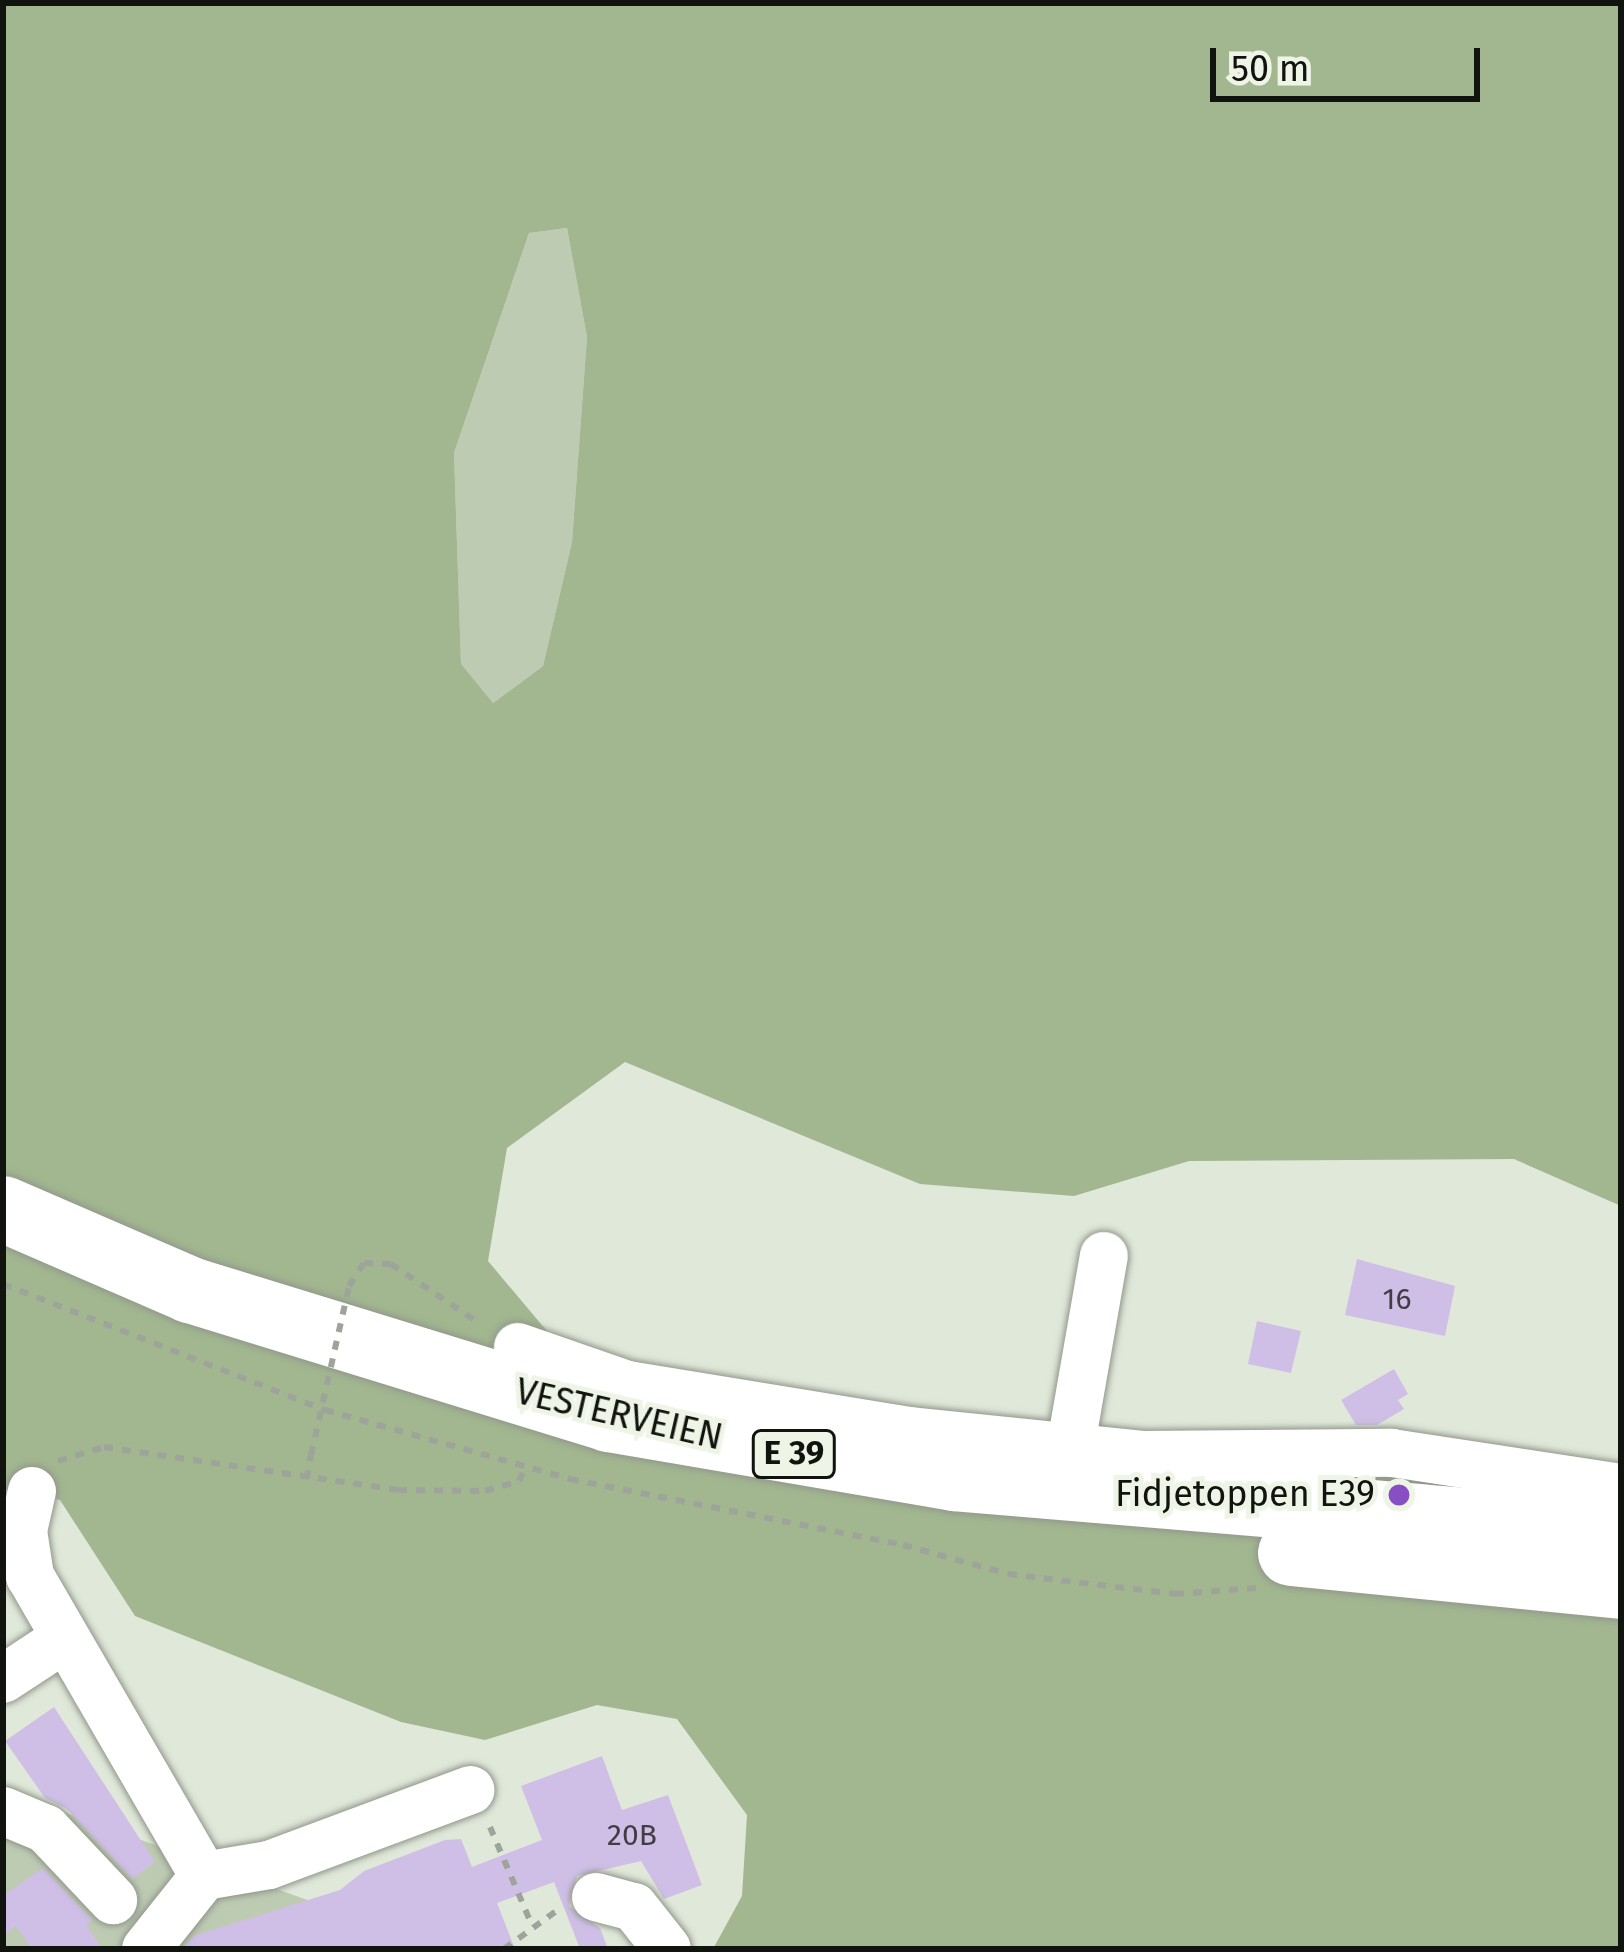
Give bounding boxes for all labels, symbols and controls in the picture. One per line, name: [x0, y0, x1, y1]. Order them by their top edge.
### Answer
scale bar: [1216, 24, 1486, 98]
text: 50 m: [1231, 47, 1310, 91]
house number: 16: [1383, 1281, 1411, 1317]
street label: VESTERVEIEN: [511, 1370, 727, 1460]
road number: E 39: [749, 1427, 839, 1481]
place label: Fidjetoppen E39: [1115, 1473, 1375, 1517]
marker: Fidjetoppen E39: [1386, 1482, 1412, 1508]
house number: 20B: [607, 1817, 657, 1853]

